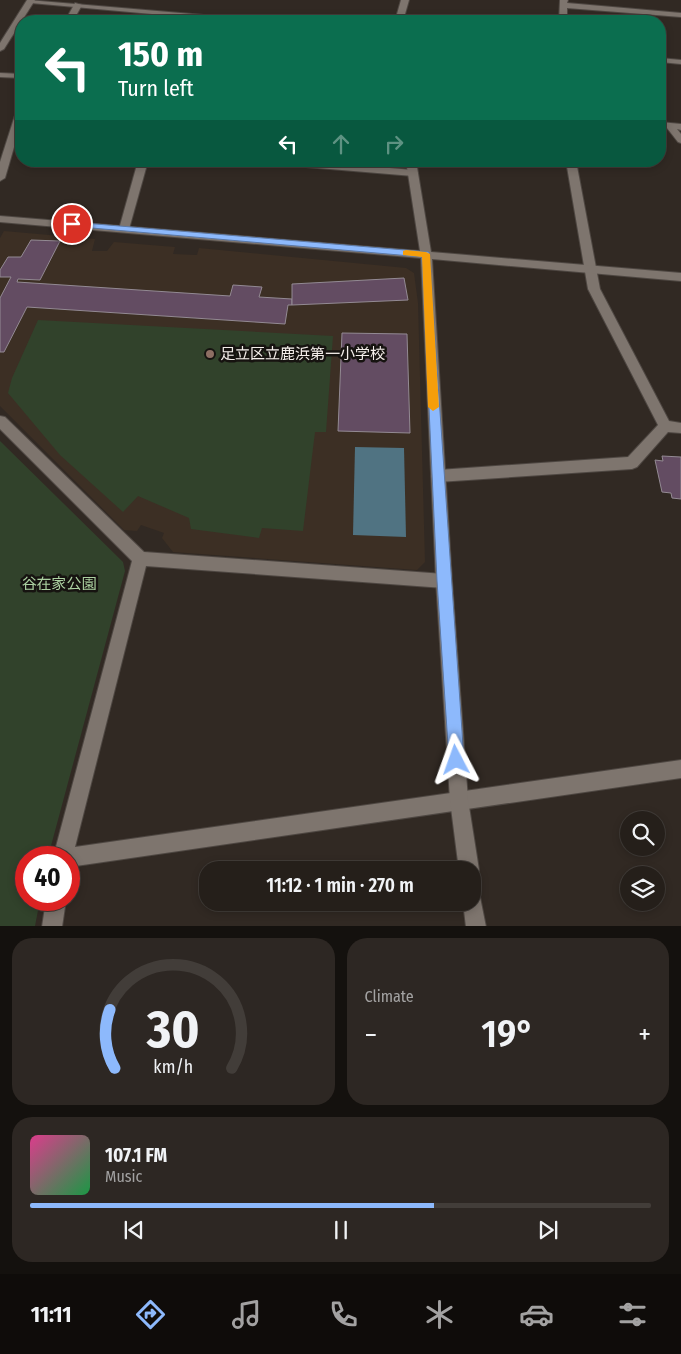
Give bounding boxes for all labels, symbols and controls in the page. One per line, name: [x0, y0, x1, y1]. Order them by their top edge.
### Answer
text: 150 m: [118, 33, 203, 75]
icon: left: [35, 35, 100, 100]
text: Turn left: [118, 75, 194, 102]
icon: left: [274, 130, 302, 158]
icon: ahead: [327, 130, 355, 158]
icon: right: [380, 130, 408, 158]
pin: [51, 203, 93, 245]
icon: arrive: [58, 210, 86, 238]
place label: 足立区立鹿浜第一小学校: [220, 345, 385, 363]
marker: 足立区立鹿浜第一小学校: [204, 348, 216, 360]
park label: 谷在家公園: [21, 575, 97, 593]
position arrow: [429, 733, 481, 785]
map controls: [620, 811, 665, 911]
button: search: [620, 811, 665, 856]
speed limit sign: 40: [15, 846, 80, 911]
button: layers: [620, 866, 665, 911]
text: 11:12 · 1 min · 270 m: [266, 874, 414, 897]
text: Climate: [365, 987, 414, 1006]
text: 30: [146, 998, 200, 1061]
text: 19°: [481, 1011, 534, 1057]
text: −: [365, 1018, 377, 1051]
text: +: [638, 1018, 651, 1051]
text: km/h: [153, 1056, 193, 1078]
text: 107.1 FM: [105, 1144, 167, 1167]
text: Music: [105, 1167, 142, 1186]
icon: previous: [120, 1216, 148, 1244]
icon: pause: [327, 1216, 355, 1244]
icon: next: [534, 1216, 562, 1244]
icon: directions: [133, 1297, 168, 1332]
icon: music: [229, 1297, 264, 1332]
icon: phone: [326, 1297, 361, 1332]
icon: climate: [422, 1297, 457, 1332]
icon: car: [519, 1297, 554, 1332]
icon: filters: [615, 1297, 650, 1332]
text: 11:11: [31, 1301, 71, 1328]

